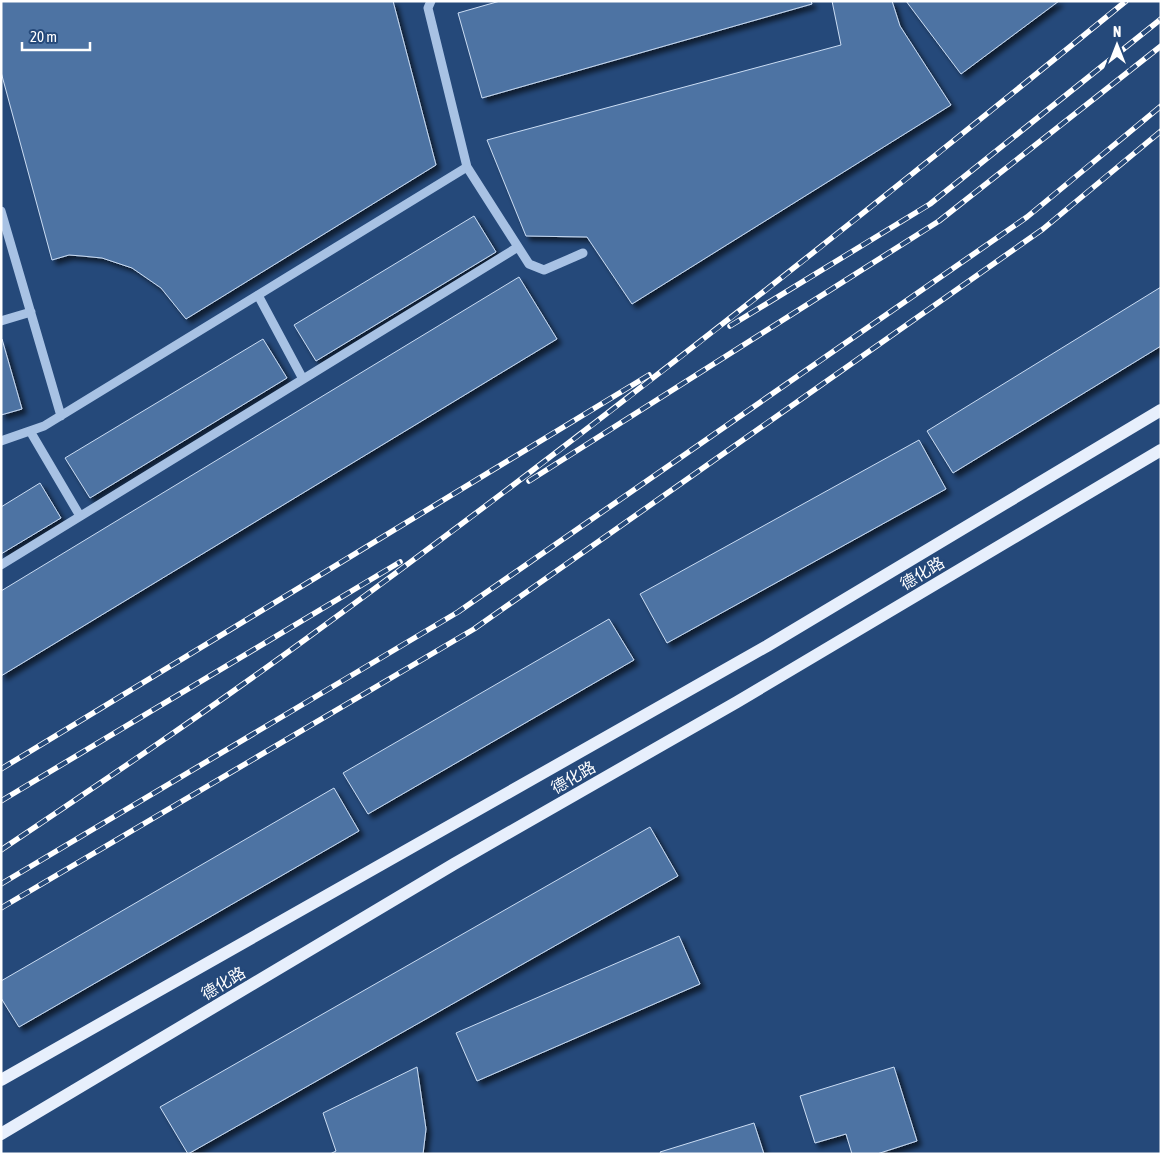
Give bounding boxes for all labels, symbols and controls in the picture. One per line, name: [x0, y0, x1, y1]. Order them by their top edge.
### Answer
scale bar: [22, 20, 90, 52]
north arrow: [1092, 20, 1142, 70]
text: N: [1113, 24, 1121, 40]
text: 20 m: [30, 28, 57, 45]
street label: 德化路: [897, 553, 947, 593]
street label: 德化路: [548, 757, 598, 797]
street label: 德化路: [198, 963, 248, 1003]

